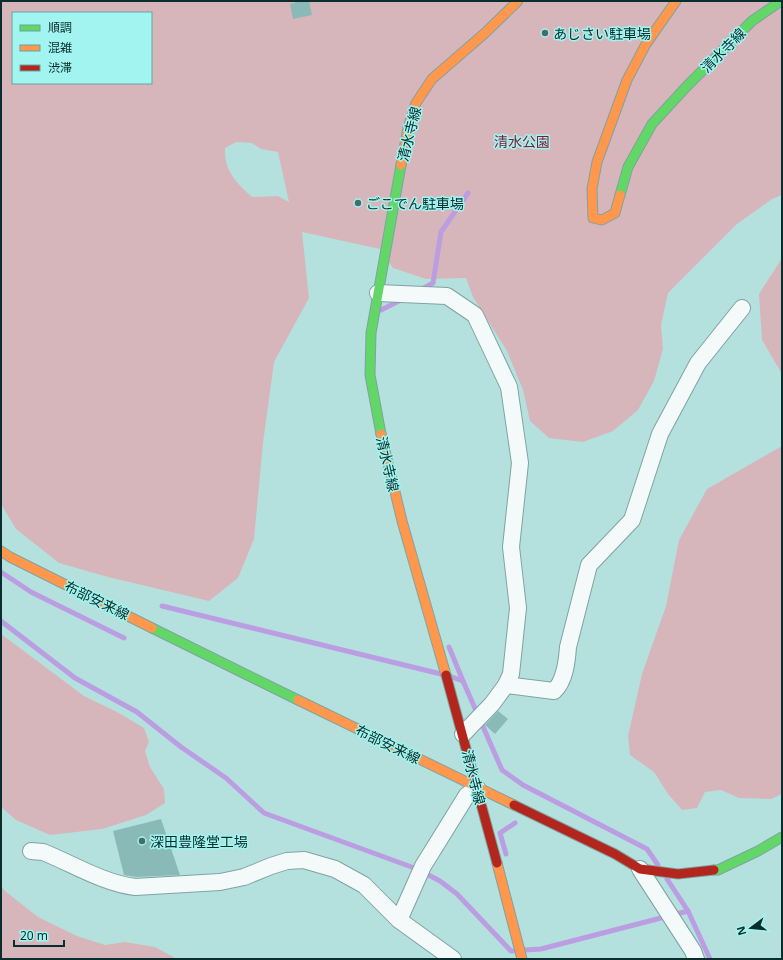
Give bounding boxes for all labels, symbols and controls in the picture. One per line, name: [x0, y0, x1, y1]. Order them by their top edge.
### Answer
legend: [12, 12, 152, 84]
text: 順調: [48, 19, 72, 36]
street label: 清水寺線: [696, 23, 750, 77]
place label: あじさい駐車場: [553, 24, 651, 43]
marker: あじさい駐車場: [540, 28, 550, 38]
text: 混雑: [48, 39, 72, 56]
text: 渋滞: [48, 59, 72, 76]
street label: 清水寺線: [393, 105, 425, 163]
park label: 清水公園: [494, 132, 550, 151]
place label: ごこでん駐車場: [366, 194, 464, 213]
marker: ごこでん駐車場: [353, 198, 363, 208]
street label: 清水寺線: [372, 435, 404, 493]
street label: 布部安来線: [61, 576, 133, 624]
street label: 布部安来線: [352, 720, 424, 768]
street label: 清水寺線: [458, 748, 490, 806]
place label: 深田豊隆堂工場: [150, 832, 248, 851]
marker: 深田豊隆堂工場: [137, 836, 147, 846]
north arrow: [731, 908, 771, 948]
scale bar: [14, 922, 64, 948]
text: N: [732, 925, 749, 937]
text: 20 m: [20, 927, 48, 944]

